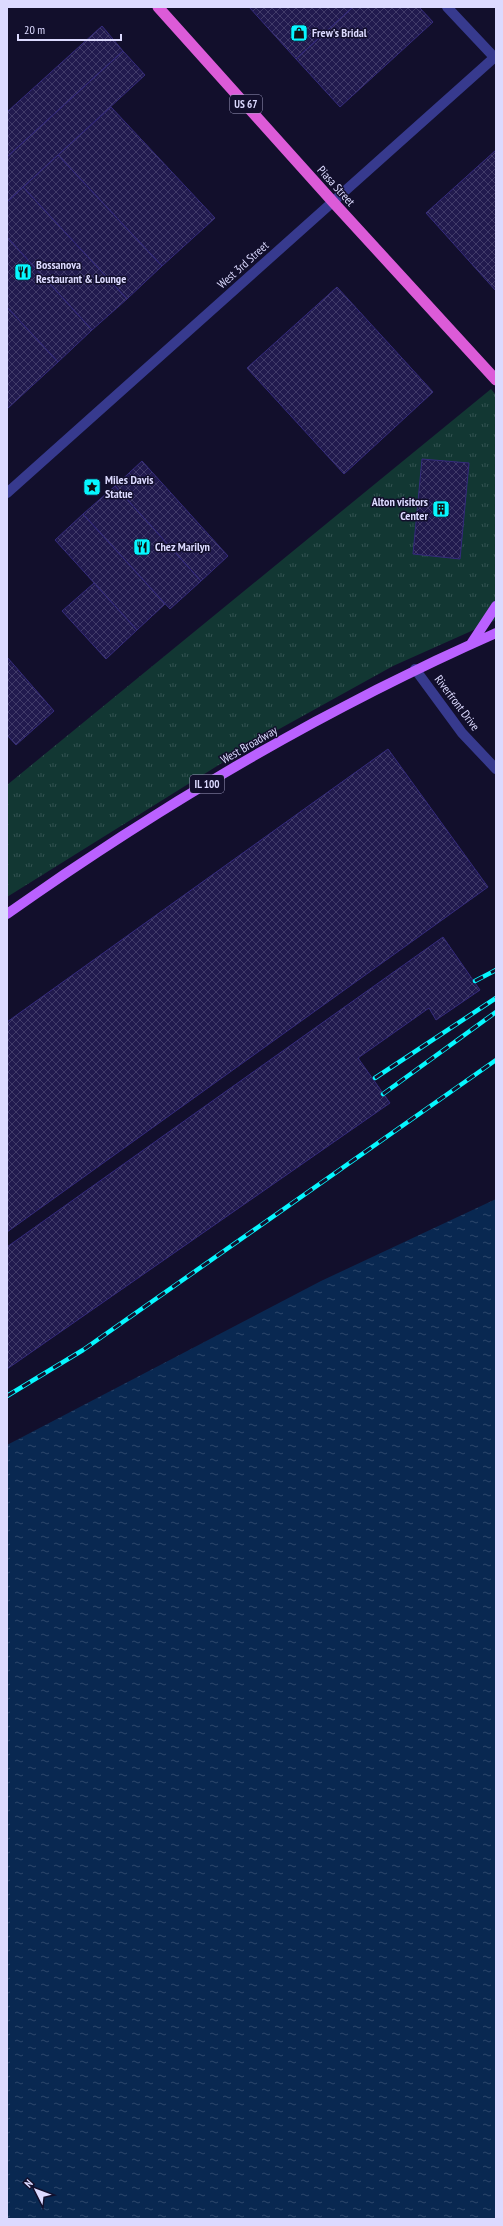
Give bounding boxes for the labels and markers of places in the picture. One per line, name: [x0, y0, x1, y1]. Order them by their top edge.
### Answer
shop icon: Frew's Bridal: [289, 23, 309, 43]
place label: Frew's Bridal: [312, 25, 367, 40]
place label: Bossanova Restaurant & Lounge: [36, 257, 126, 286]
restaurant icon: Bossanova Restaurant & Lounge: [13, 262, 33, 282]
place label: Miles Davis Statue: [105, 472, 153, 501]
place icon: Miles Davis Statue: [82, 477, 102, 497]
place label: Alton visitors Center: [371, 494, 428, 523]
building icon: Alton visitors Center: [431, 499, 451, 519]
restaurant icon: Chez Marilyn: [132, 537, 152, 557]
place label: Chez Marilyn: [155, 539, 210, 554]

